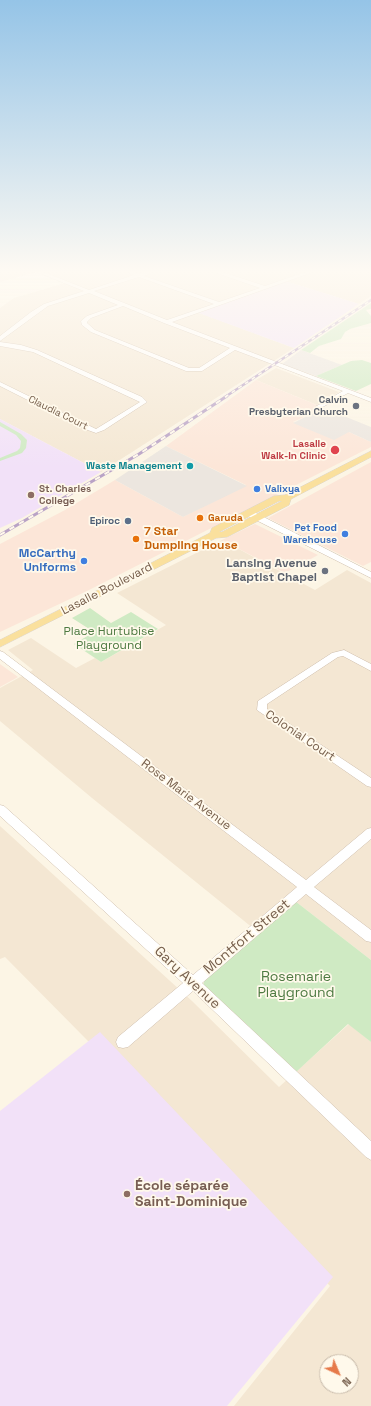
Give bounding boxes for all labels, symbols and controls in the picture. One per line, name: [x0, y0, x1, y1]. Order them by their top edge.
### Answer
street label: Claudia Court: [26, 393, 90, 433]
place label: Calvin Presbyterian Church: [249, 394, 348, 418]
marker: Calvin Presbyterian Church: [351, 401, 361, 411]
place label: Lasalle Walk-In Clinic: [261, 438, 326, 462]
marker: Lasalle Walk-In Clinic: [329, 444, 341, 456]
place label: Waste Management: [86, 460, 182, 472]
marker: Waste Management: [185, 461, 195, 471]
place label: St. Charles College: [39, 483, 91, 506]
place label: Valixya: [265, 483, 300, 495]
marker: Valixya: [252, 484, 262, 494]
marker: St. Charles College: [26, 490, 36, 500]
place label: Garuda: [208, 512, 243, 524]
marker: Garuda: [195, 513, 205, 523]
place label: Epiroc: [90, 515, 120, 527]
marker: Epiroc: [123, 516, 133, 526]
place label: Pet Food Warehouse: [283, 522, 337, 546]
place label: 7 Star Dumpling House: [144, 525, 238, 553]
marker: Pet Food Warehouse: [340, 529, 350, 539]
marker: 7 Star Dumpling House: [131, 534, 141, 544]
place label: McCarthy Uniforms: [19, 547, 76, 575]
marker: McCarthy Uniforms: [79, 556, 89, 566]
place label: Lansing Avenue Baptist Chapel: [226, 557, 317, 585]
street label: Lasalle Boulevard: [59, 560, 155, 618]
marker: Lansing Avenue Baptist Chapel: [320, 566, 330, 576]
park label: Place Hurtubise Playground: [64, 625, 154, 653]
street label: Colonial Court: [262, 707, 338, 765]
street label: Rose Marie Avenue: [138, 757, 234, 833]
street label: Montfort Street: [200, 896, 294, 978]
street label: Gary Avenue: [150, 943, 224, 1013]
park label: Rosemarie Playground: [257, 969, 335, 1002]
place label: École séparée Saint-Dominique: [135, 1178, 247, 1210]
marker: École séparée Saint-Dominique: [122, 1189, 132, 1199]
north arrow: [319, 1354, 359, 1394]
text: N: [339, 1374, 354, 1390]

